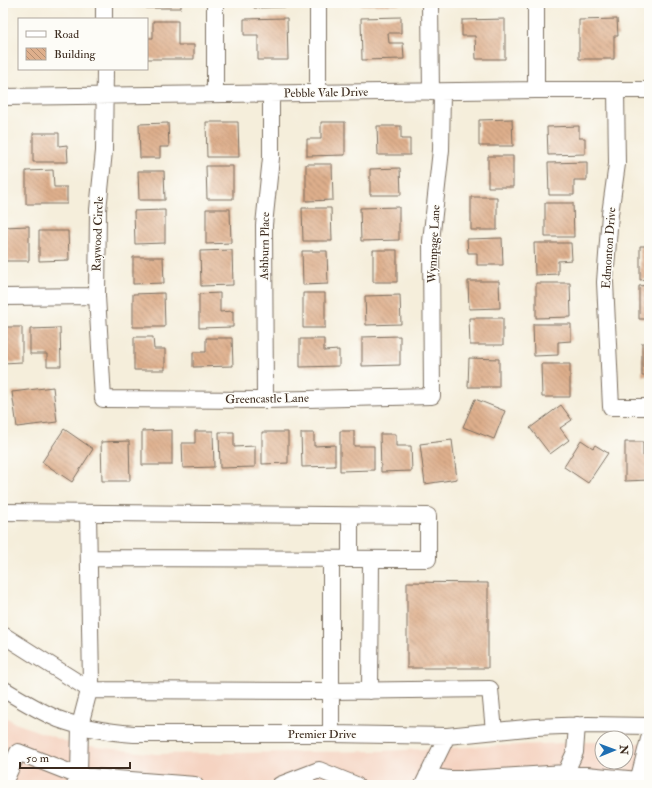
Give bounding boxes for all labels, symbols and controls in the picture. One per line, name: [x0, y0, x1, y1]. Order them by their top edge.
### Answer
legend: [18, 18, 148, 70]
text: Road: [54, 27, 79, 42]
text: Building: [54, 47, 97, 62]
street label: Pebble Vale Drive: [284, 85, 368, 101]
street label: Raywood Circle: [89, 196, 107, 272]
street label: Wynnpage Lane: [424, 204, 444, 285]
street label: Edmonton Drive: [599, 207, 619, 289]
street label: Ashburn Place: [257, 212, 273, 281]
street label: Greencastle Lane: [225, 391, 309, 407]
street label: Premier Drive: [288, 727, 356, 742]
north arrow: [594, 730, 634, 770]
scale bar: [20, 744, 130, 770]
text: N: [617, 744, 630, 756]
text: 50 m: [26, 751, 50, 766]

